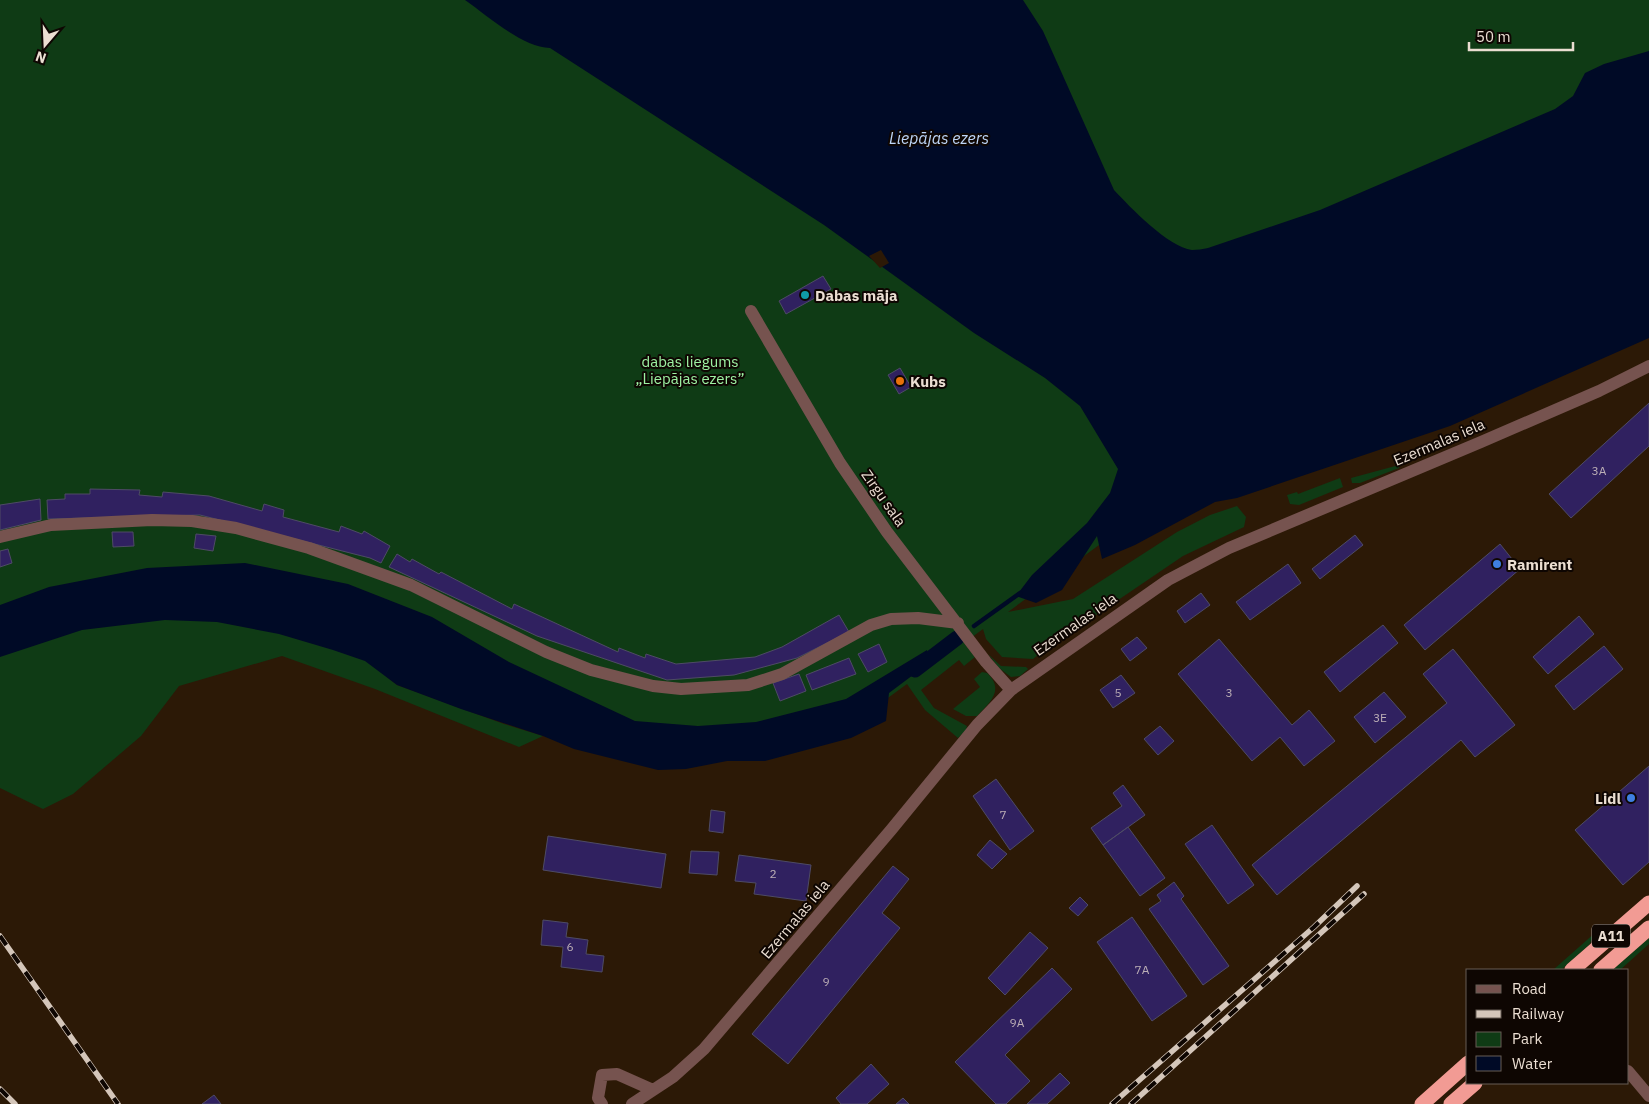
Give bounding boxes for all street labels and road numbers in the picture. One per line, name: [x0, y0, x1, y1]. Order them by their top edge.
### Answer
street label: Ezermalas iela: [1390, 414, 1488, 470]
street label: Zirgu sala: [858, 466, 910, 530]
street label: Ezermalas iela: [1030, 588, 1120, 660]
street label: Ezermalas iela: [756, 876, 834, 962]
road number: A11: [1592, 924, 1630, 948]

